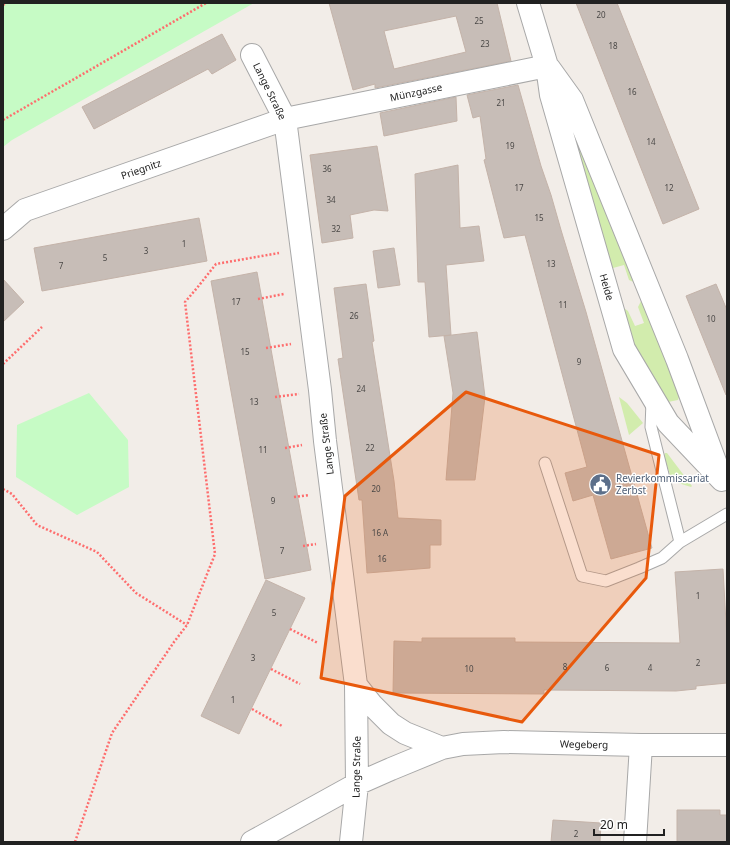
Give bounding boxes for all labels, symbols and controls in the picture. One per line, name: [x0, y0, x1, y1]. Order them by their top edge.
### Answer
house number: 20: [596, 9, 606, 20]
house number: 25: [474, 15, 484, 26]
house number: 23: [480, 38, 490, 49]
house number: 18: [608, 40, 618, 51]
street label: Lange Straße: [250, 60, 290, 122]
street label: Münzgasse: [389, 80, 444, 104]
house number: 16: [627, 86, 637, 97]
house number: 21: [496, 97, 506, 108]
house number: 14: [646, 136, 656, 147]
house number: 19: [505, 140, 515, 151]
street label: Priegnitz: [119, 156, 163, 182]
house number: 36: [322, 163, 332, 174]
house number: 17: [514, 182, 524, 193]
house number: 12: [664, 182, 674, 193]
house number: 34: [326, 194, 336, 205]
house number: 15: [534, 212, 544, 223]
house number: 32: [331, 223, 341, 234]
house number: 1: [182, 238, 186, 249]
house number: 3: [144, 245, 149, 256]
house number: 5: [103, 252, 108, 263]
house number: 13: [546, 258, 556, 269]
house number: 7: [59, 260, 64, 271]
street label: Heide: [596, 272, 618, 302]
house number: 17: [231, 296, 241, 307]
house number: 11: [558, 299, 568, 310]
house number: 26: [349, 310, 359, 321]
house number: 10: [706, 313, 716, 324]
house number: 15: [240, 346, 250, 357]
house number: 9: [577, 356, 582, 367]
house number: 24: [356, 383, 366, 394]
house number: 13: [249, 396, 259, 407]
street label: Lange Straße: [315, 412, 337, 476]
house number: 22: [365, 442, 375, 453]
house number: 11: [258, 444, 268, 455]
public building icon: Revierkommissariat Zerbst: [588, 471, 614, 497]
place label: Revierkommissariat Zerbst: [616, 471, 709, 497]
house number: 20: [371, 483, 381, 494]
house number: 9: [271, 495, 276, 506]
house number: 16 A: [372, 527, 389, 538]
house number: 7: [280, 545, 285, 556]
house number: 16: [377, 553, 387, 564]
house number: 1: [696, 590, 700, 601]
house number: 5: [272, 607, 277, 618]
house number: 3: [251, 652, 256, 663]
house number: 2: [696, 657, 701, 668]
house number: 8: [563, 661, 568, 672]
house number: 6: [605, 662, 610, 673]
house number: 4: [648, 662, 653, 673]
house number: 10: [464, 663, 474, 674]
house number: 1: [231, 694, 235, 705]
street label: Lange Straße: [348, 736, 364, 798]
street label: Wegeberg: [560, 737, 608, 751]
scale bar: [594, 811, 664, 837]
text: 20 m: [600, 816, 628, 833]
house number: 2: [574, 828, 579, 839]

